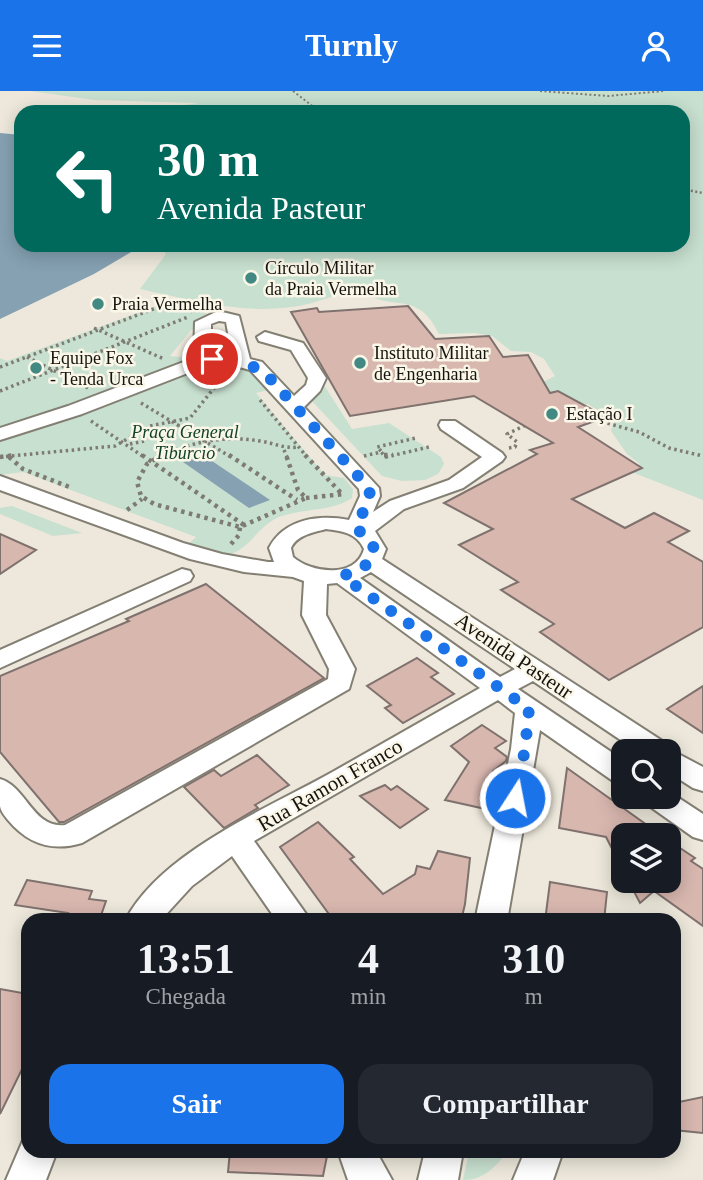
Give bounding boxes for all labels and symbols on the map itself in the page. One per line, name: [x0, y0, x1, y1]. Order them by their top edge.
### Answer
place label: Círculo Militar da Praia Vermelha: [265, 258, 397, 299]
marker: Círculo Militar da Praia Vermelha: [243, 270, 259, 286]
place label: Praia Vermelha: [112, 294, 222, 314]
marker: Praia Vermelha: [90, 296, 106, 312]
pin: [182, 329, 242, 389]
place label: Instituto Militar de Engenharia: [374, 343, 489, 384]
place label: Equipe Fox - Tenda Urca: [50, 348, 143, 389]
marker: Instituto Militar de Engenharia: [352, 355, 368, 371]
marker: Equipe Fox - Tenda Urca: [28, 360, 44, 376]
place label: Estação I: [566, 404, 632, 424]
marker: Estação I: [544, 406, 560, 422]
park label: Praça General Tibúrcio: [130, 422, 239, 463]
street label: Avenida Pasteur: [451, 608, 577, 704]
street label: Rua Ramon Franco: [253, 734, 407, 836]
position arrow: [478, 761, 552, 835]

